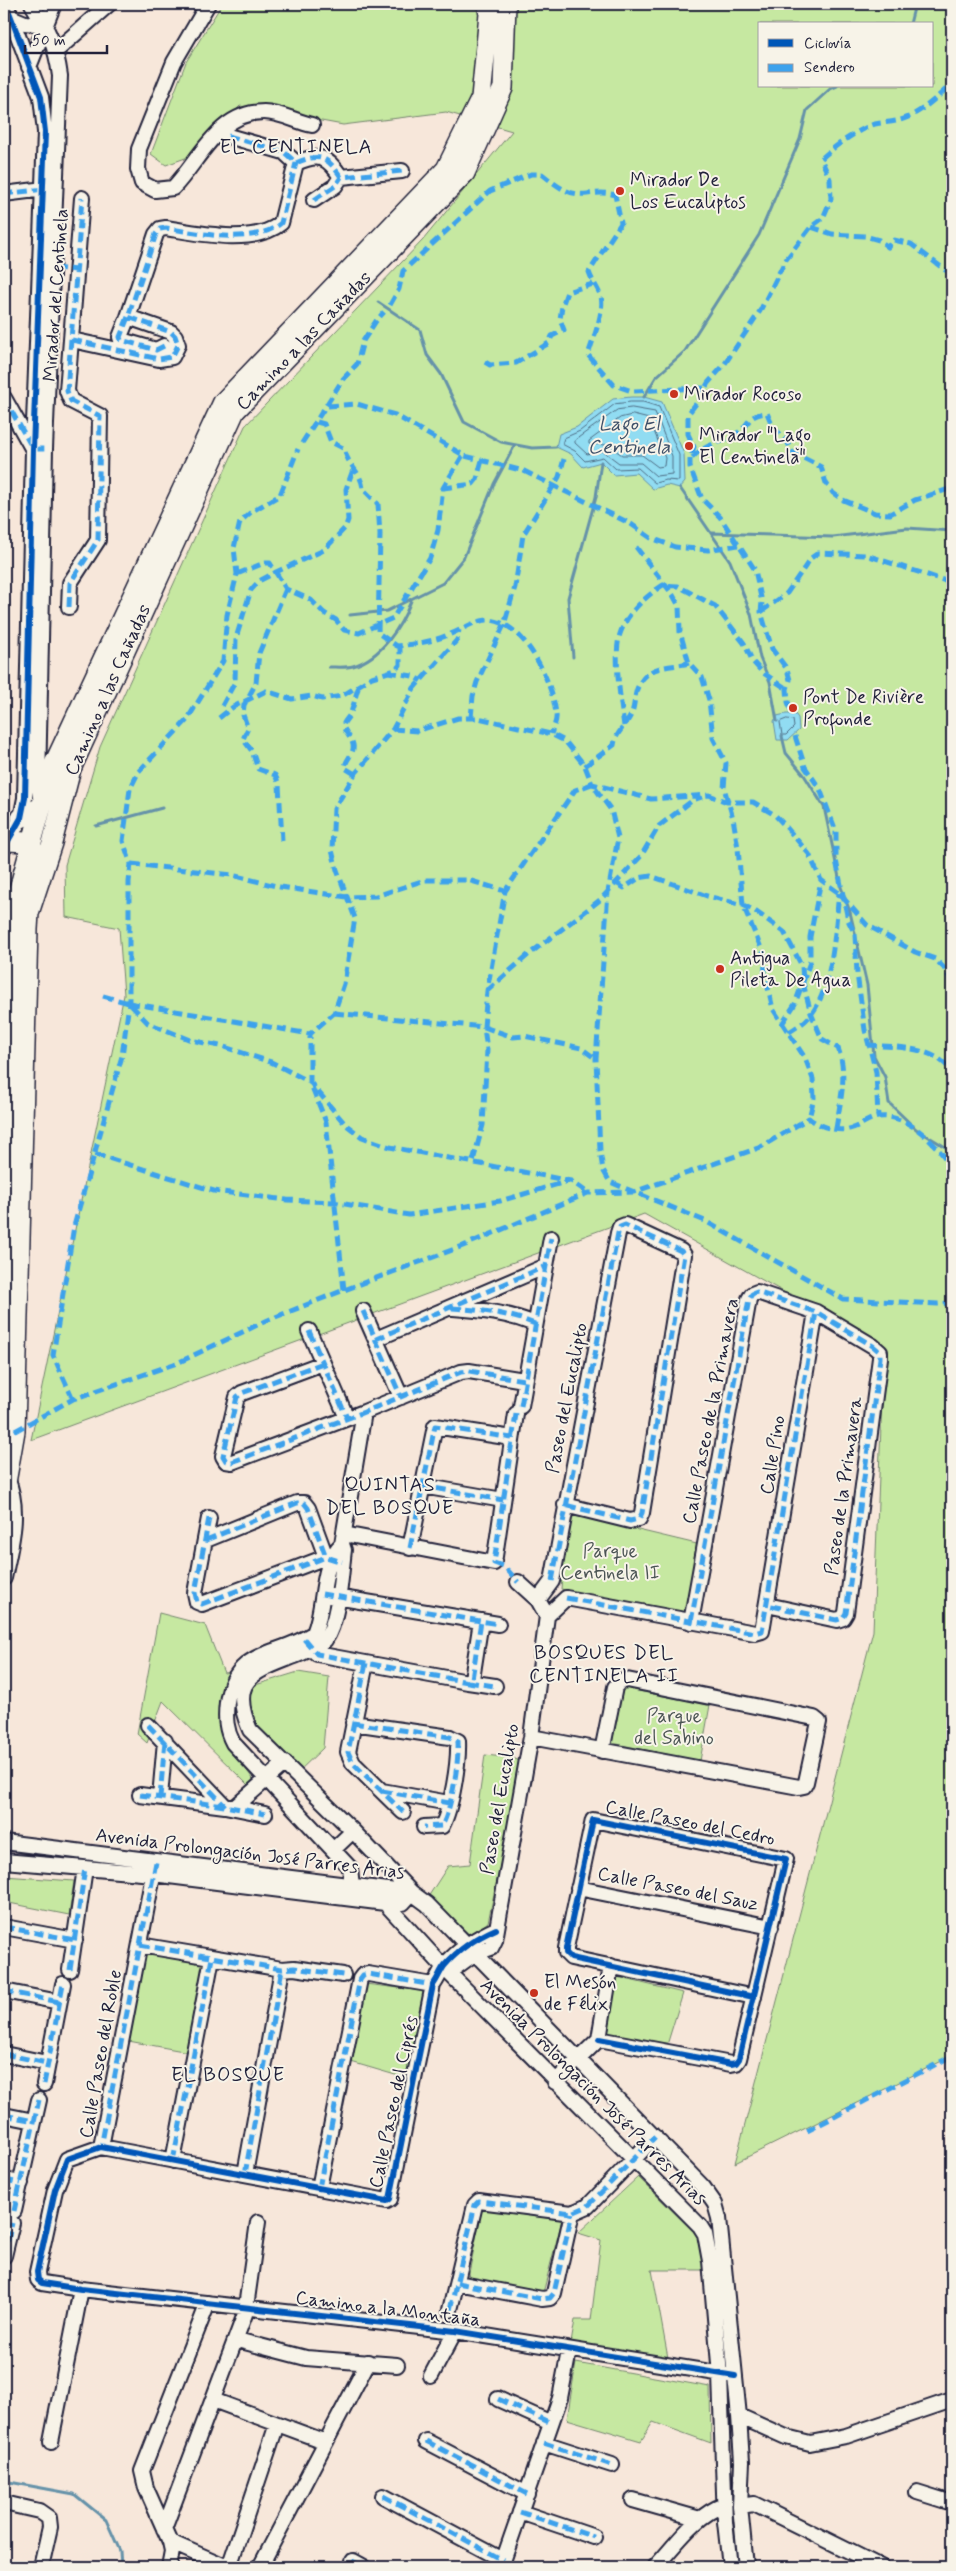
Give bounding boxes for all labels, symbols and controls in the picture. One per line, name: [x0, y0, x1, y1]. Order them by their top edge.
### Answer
scale bar: [25, 22, 108, 54]
legend: [758, 22, 934, 88]
text: 50 m: [32, 31, 66, 51]
text: Ciclovía: [804, 34, 852, 54]
text: Sendero: [804, 58, 855, 78]
district label: EL CENTINELA: [219, 134, 373, 161]
place label: Mirador De Los Eucaliptos: [630, 168, 746, 215]
marker: Mirador De Los Eucaliptos: [614, 185, 626, 197]
street label: Mirador del Centinela: [37, 208, 75, 382]
street label: Camino a las Cañadas: [231, 266, 377, 416]
place label: Mirador Rocoso: [684, 382, 802, 407]
marker: Mirador Rocoso: [668, 388, 680, 400]
water label: Lago El Centinela: [588, 411, 671, 461]
place label: Mirador "Lago El Centinela": [699, 423, 811, 470]
marker: Mirador "Lago El Centinela": [683, 440, 695, 452]
street label: Camino a las Cañadas: [59, 600, 157, 780]
place label: Pont De Rivière Profonde: [803, 685, 924, 735]
marker: Pont De Rivière Profonde: [787, 702, 799, 714]
place label: Antigua Pileta De Agua: [730, 946, 851, 994]
marker: Antigua Pileta De Agua: [714, 963, 726, 975]
street label: Calle Paseo de la Primavera: [677, 1296, 745, 1526]
street label: Paseo del Eucalipto: [540, 1321, 594, 1475]
street label: Paseo de la Primavera: [819, 1395, 869, 1577]
street label: Calle Pino: [754, 1414, 792, 1496]
district label: QUINTAS DEL BOSQUE: [326, 1472, 454, 1522]
park label: Parque Centinela II: [560, 1539, 660, 1586]
district label: BOSQUES DEL CENTINELA II: [529, 1640, 679, 1690]
park label: Parque del Sabino: [634, 1704, 714, 1751]
street label: Paseo del Eucalipto: [474, 1722, 526, 1876]
street label: Calle Paseo del Cedro: [603, 1794, 777, 1852]
street label: Avenida Prolongación José Parres Arias: [94, 1823, 406, 1887]
street label: Calle Paseo del Sauz: [595, 1861, 761, 1917]
street label: Calle Paseo del Roble: [74, 1968, 128, 2140]
place label: El Mesón de Félix: [544, 1970, 616, 2017]
street label: Avenida Prolongación José Parres Arias: [473, 1973, 712, 2212]
marker: El Mesón de Félix: [528, 1987, 540, 1999]
street label: Calle Paseo del Ciprés: [364, 2013, 425, 2191]
district label: EL BOSQUE: [171, 2062, 285, 2089]
street label: Camino a la Montaña: [294, 2285, 482, 2333]

